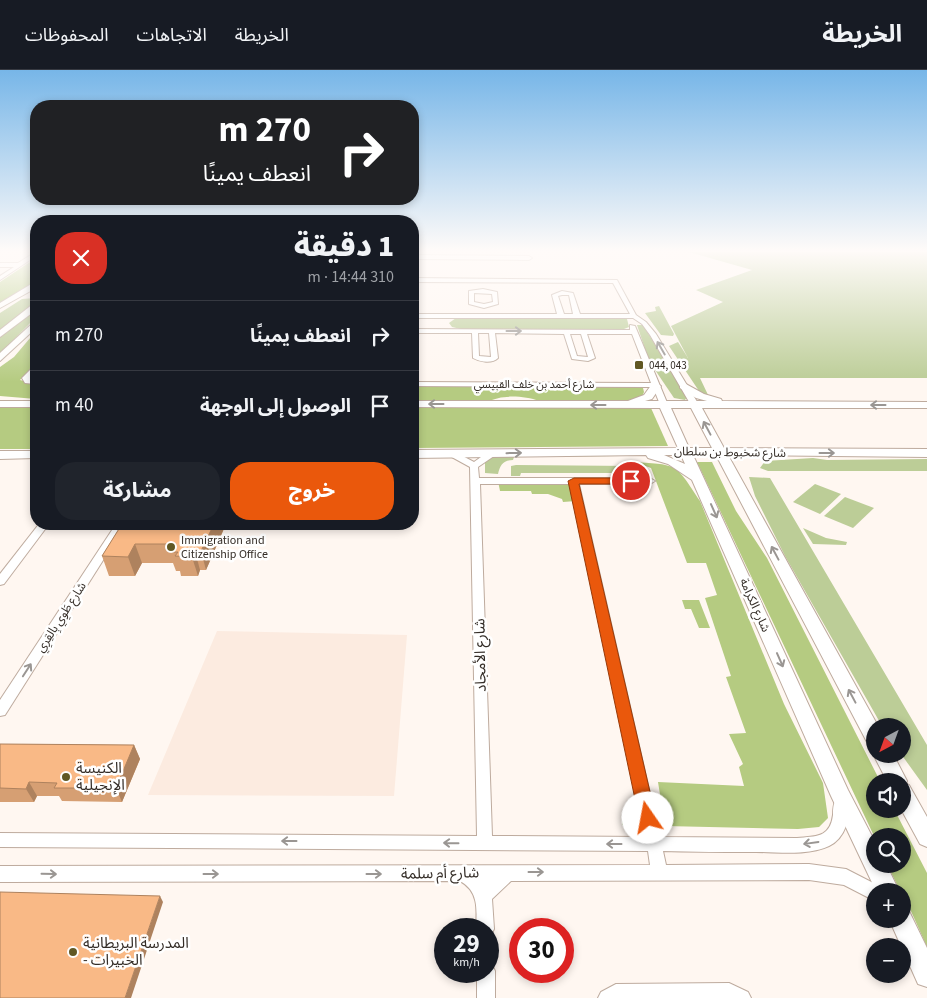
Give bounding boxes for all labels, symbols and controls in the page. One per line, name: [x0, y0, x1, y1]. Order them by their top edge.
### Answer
text: الخريطة: [822, 17, 902, 52]
text: المحفوظات: [25, 23, 109, 48]
text: الاتجاهات: [137, 23, 207, 48]
text: الخريطة: [235, 23, 289, 48]
text: 270 m: [219, 105, 311, 155]
icon: right: [329, 120, 394, 185]
text: انعطف يمينًا: [203, 158, 311, 190]
text: 1 دقيقة: [294, 225, 394, 268]
button: close: [55, 232, 107, 284]
text: 310 m · 14:44: [307, 266, 394, 288]
text: 270 m: [55, 322, 103, 349]
icon: right: [366, 322, 394, 350]
text: انعطف يمينًا: [250, 323, 351, 350]
one-way arrow: [505, 326, 521, 336]
one-way arrow: [656, 340, 666, 355]
place label: 044, 043: [649, 358, 687, 373]
marker: 044, 043: [633, 359, 645, 371]
street label: شارع أحمد بن خلف القبيسي: [474, 377, 595, 394]
text: 40 m: [55, 392, 93, 419]
icon: arrive: [366, 392, 394, 420]
text: الوصول إلى الوجهة: [200, 393, 351, 420]
one-way arrow: [428, 399, 444, 409]
one-way arrow: [590, 400, 606, 410]
one-way arrow: [871, 400, 887, 410]
one-way arrow: [702, 421, 712, 436]
street label: شارع شخبوط بن سلطان: [674, 443, 786, 462]
one-way arrow: [819, 448, 835, 458]
one-way arrow: [505, 449, 521, 458]
pin: [610, 460, 652, 502]
button: مشاركة: [55, 462, 220, 520]
button: خروج: [230, 462, 394, 520]
icon: arrive: [617, 467, 645, 495]
one-way arrow: [709, 503, 719, 518]
place label: Immigration and Citizenship Office: [181, 532, 268, 563]
marker: Immigration and Citizenship Office: [165, 541, 177, 553]
one-way arrow: [770, 546, 780, 561]
street label: شارع الكرامة: [735, 576, 774, 635]
street label: شارع طَوِي بِالقِرِي: [32, 579, 91, 656]
street label: شارع الأمجاد: [469, 618, 493, 692]
one-way arrow: [776, 652, 785, 667]
one-way arrow: [22, 664, 32, 678]
one-way arrow: [847, 689, 857, 704]
north arrow: [866, 718, 911, 762]
map controls: [866, 718, 911, 983]
place label: الكنيسة الإنجيلية: [76, 758, 125, 796]
marker: الكنيسة الإنجيلية: [60, 771, 72, 783]
button: sound: [866, 773, 911, 818]
position arrow: [621, 791, 673, 843]
button: search: [866, 828, 911, 873]
one-way arrow: [281, 836, 297, 846]
one-way arrow: [443, 838, 460, 848]
one-way arrow: [803, 838, 819, 848]
one-way arrow: [606, 839, 622, 849]
street label: شارع أم سلمة: [401, 862, 480, 886]
one-way arrow: [528, 867, 544, 877]
one-way arrow: [40, 869, 56, 879]
one-way arrow: [202, 869, 219, 879]
one-way arrow: [365, 869, 381, 878]
button: +: [866, 883, 911, 928]
speed limit sign: 30: [509, 918, 574, 983]
text: 29: [453, 926, 480, 962]
place label: المدرسة البريطانية - الخبيرات: [83, 933, 189, 971]
button: −: [866, 938, 911, 983]
marker: المدرسة البريطانية - الخبيرات: [67, 946, 79, 958]
text: km/h: [453, 954, 480, 971]

